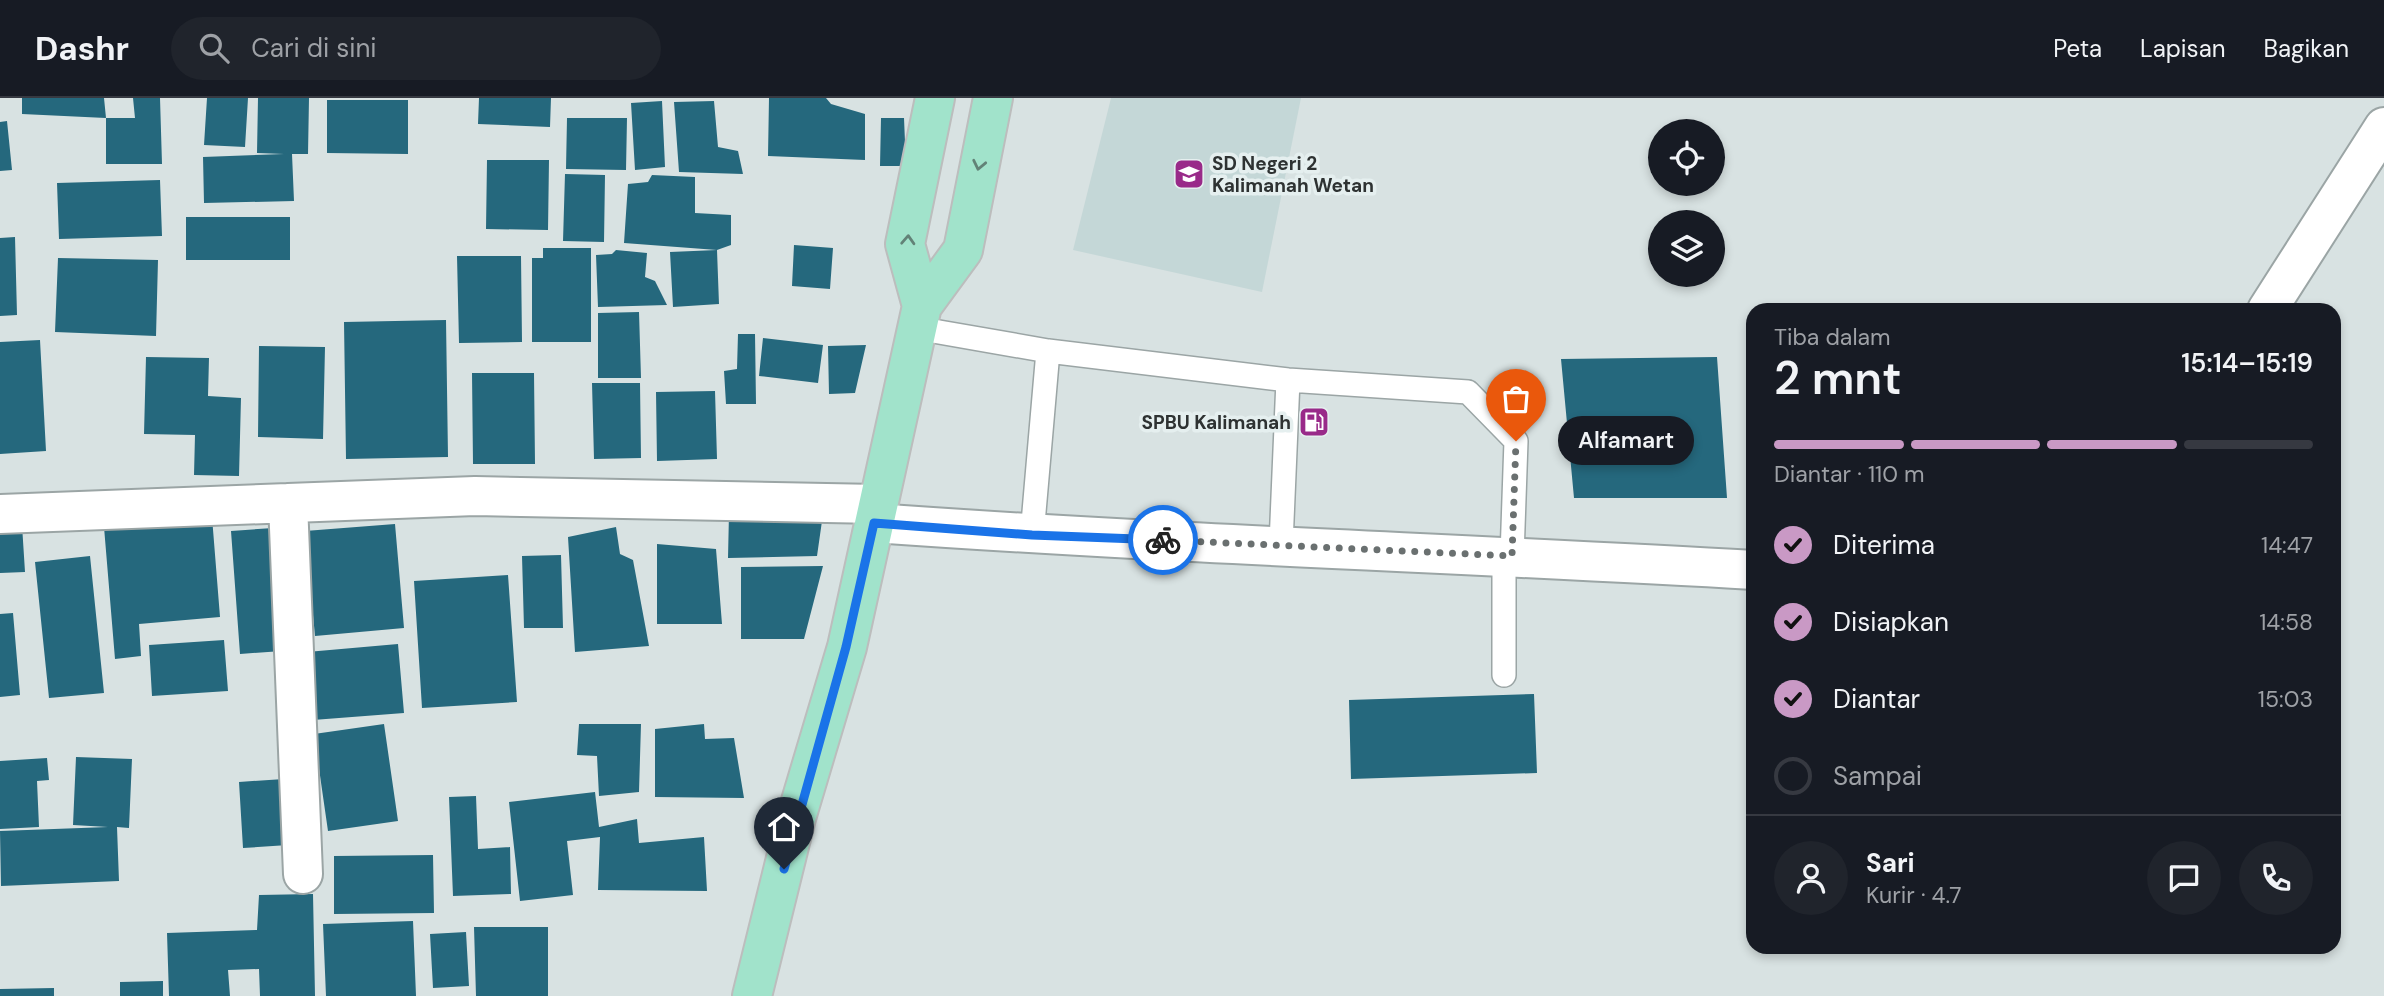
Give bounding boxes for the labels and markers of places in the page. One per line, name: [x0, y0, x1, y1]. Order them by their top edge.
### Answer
place label: SD Negeri 2 Kalimanah Wetan: [1212, 151, 1374, 198]
school or university icon: SD Negeri 2 Kalimanah Wetan: [1172, 157, 1206, 191]
pin: [1486, 369, 1546, 441]
fuel station icon: SPBU Kalimanah: [1297, 405, 1331, 439]
place label: SPBU Kalimanah: [1142, 410, 1291, 435]
callout: Alfamart: [1558, 416, 1694, 466]
pin: [754, 797, 814, 869]

